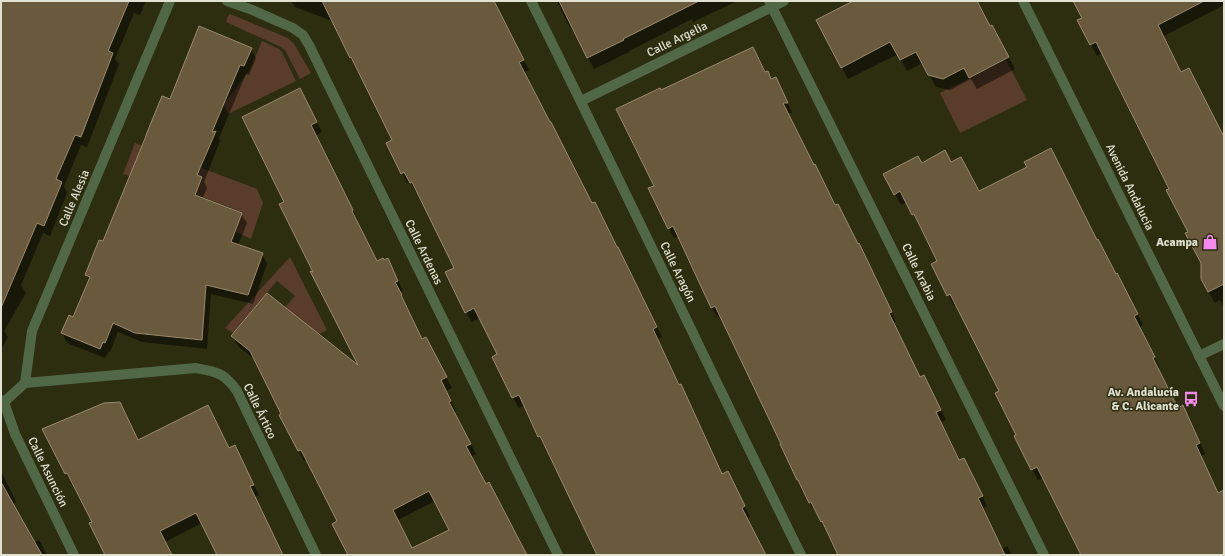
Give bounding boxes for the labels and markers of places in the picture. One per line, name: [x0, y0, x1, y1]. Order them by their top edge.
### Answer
shop icon: Acampa: [1201, 233, 1219, 251]
place label: Acampa: [1156, 235, 1198, 250]
place label: Av. Andalucía & C. Alicante: [1108, 385, 1179, 414]
bus stop icon: Av. Andalucía & C. Alicante: [1182, 390, 1200, 408]

